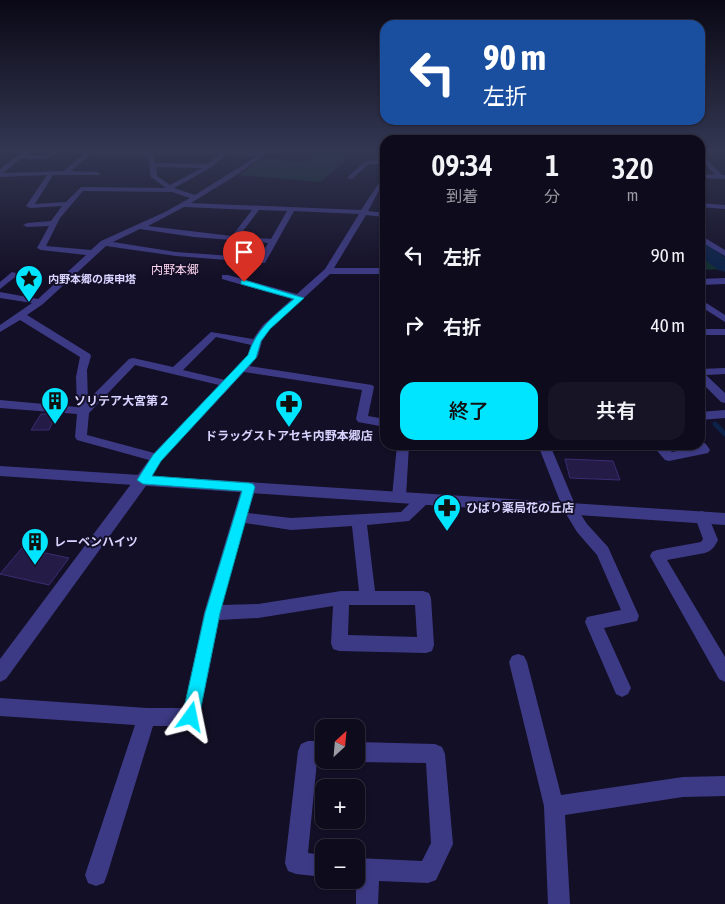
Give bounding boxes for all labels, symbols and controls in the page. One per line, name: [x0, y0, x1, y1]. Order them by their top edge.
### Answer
text: 90 m: [483, 37, 546, 77]
icon: left: [400, 40, 465, 105]
text: 左折: [483, 83, 527, 109]
text: 09:34: [431, 148, 493, 182]
text: 1: [545, 148, 559, 182]
text: 320: [611, 151, 654, 185]
text: m: [627, 186, 638, 204]
text: 到着: [446, 187, 478, 205]
text: 分: [544, 187, 560, 205]
pin: [223, 231, 265, 282]
icon: arrive: [230, 238, 258, 266]
icon: left: [400, 241, 428, 269]
text: 90 m: [651, 244, 685, 266]
text: 左折: [443, 246, 481, 268]
district label: 内野本郷: [151, 263, 199, 277]
place icon: 内野本郷の庚申塔: [14, 264, 44, 303]
place label: 内野本郷の庚申塔: [48, 273, 136, 285]
icon: right: [400, 311, 428, 339]
text: 40 m: [651, 314, 685, 336]
text: 右折: [443, 316, 481, 338]
button: 終了: [400, 382, 538, 440]
button: 共有: [548, 382, 685, 440]
building icon: ソリテア大宮第２: [40, 386, 70, 425]
pharmacy icon: ドラッグストアセキ内野本郷店: [274, 389, 304, 428]
place label: ソリテア大宮第２: [74, 394, 170, 408]
place label: ドラッグストアセキ内野本郷店: [205, 429, 373, 443]
pharmacy icon: ひばり薬局花の丘店: [432, 493, 462, 532]
place label: ひばり薬局花の丘店: [466, 501, 574, 515]
building icon: レーベンハイツ: [20, 527, 50, 566]
place label: レーベンハイツ: [54, 535, 138, 549]
position arrow: [164, 690, 216, 742]
north arrow: [315, 719, 365, 769]
map controls: [315, 719, 365, 889]
button: +: [315, 779, 365, 829]
button: −: [315, 839, 365, 889]

